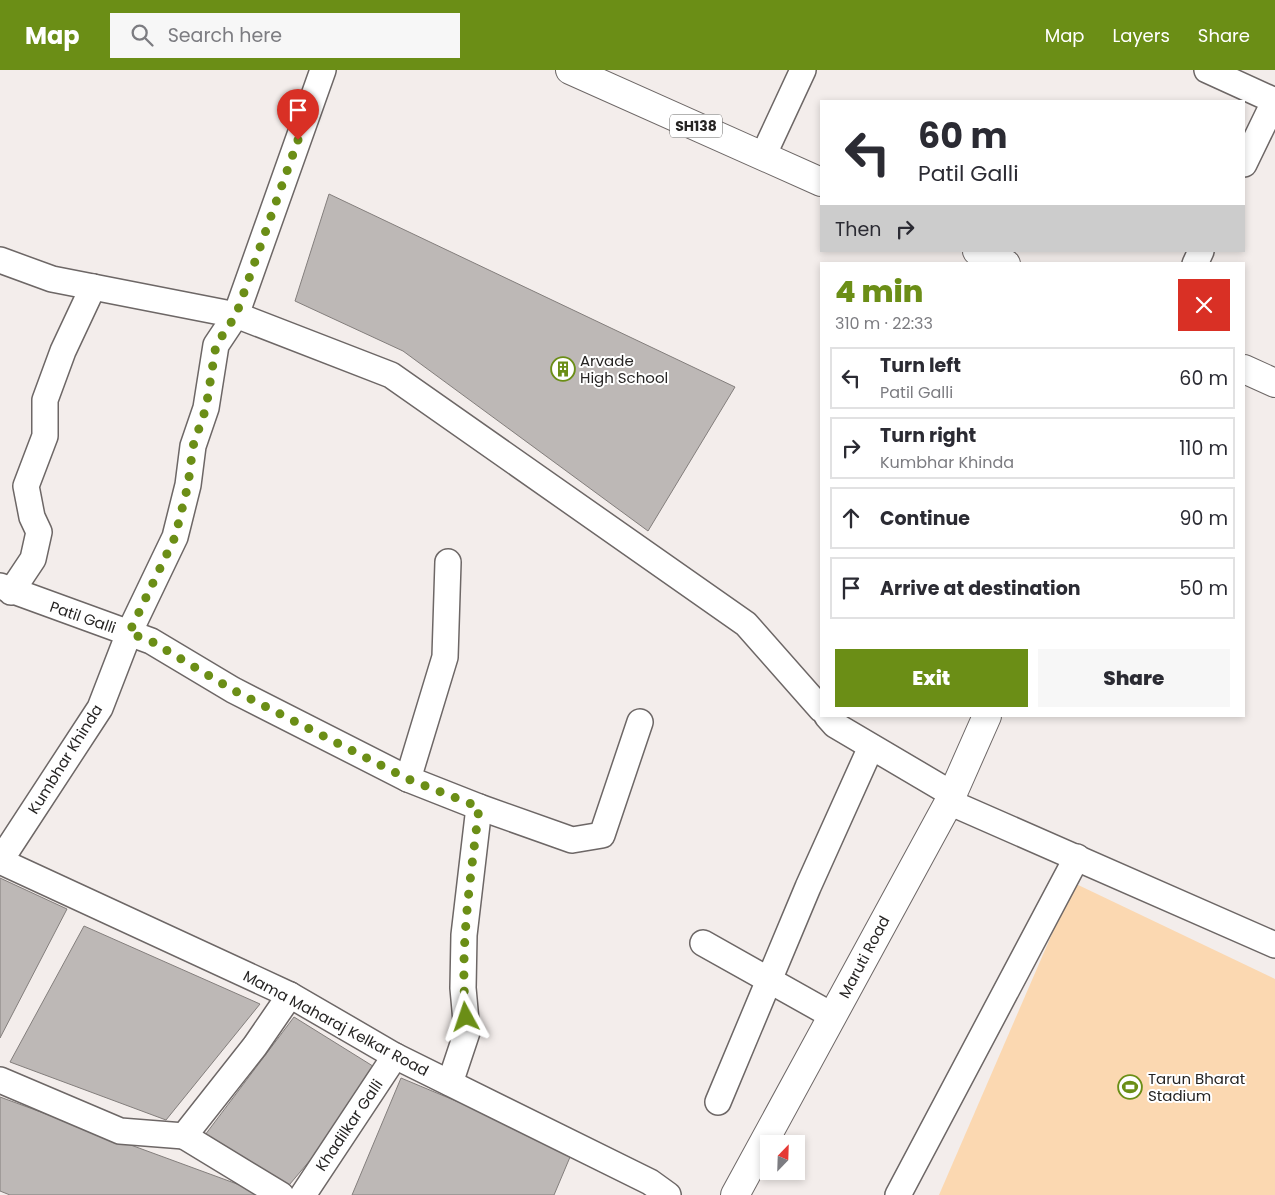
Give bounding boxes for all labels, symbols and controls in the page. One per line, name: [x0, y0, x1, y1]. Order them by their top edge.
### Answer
search box: [110, 13, 460, 58]
text: Map: [25, 19, 80, 52]
icon: search: [128, 21, 156, 49]
text: Search here: [168, 22, 282, 49]
text: Map: [1045, 23, 1085, 48]
text: Layers: [1113, 23, 1170, 48]
text: Share: [1198, 23, 1250, 48]
pin: [277, 89, 319, 140]
icon: arrive: [284, 96, 312, 124]
text: 60 m: [918, 111, 1008, 160]
road number: SH138: [670, 114, 722, 138]
icon: left: [835, 120, 900, 185]
text: Patil Galli: [918, 158, 1019, 189]
icon: right: [891, 215, 919, 243]
text: Then: [835, 216, 881, 243]
text: 4 min: [835, 270, 923, 313]
button: close: [1178, 279, 1230, 331]
text: 310 m · 22:33: [835, 312, 933, 335]
place label: Arvade High School: [580, 350, 668, 388]
text: Turn left: [880, 352, 961, 379]
building icon: Arvade High School: [550, 356, 576, 382]
icon: left: [837, 364, 865, 392]
text: 60 m: [1179, 365, 1228, 392]
text: Patil Galli: [880, 381, 953, 404]
text: Turn right: [880, 422, 976, 449]
icon: right: [837, 434, 865, 462]
text: 110 m: [1179, 435, 1228, 462]
text: Kumbhar Khinda: [880, 451, 1014, 474]
icon: ahead: [837, 504, 865, 532]
text: Continue: [880, 505, 970, 532]
text: 90 m: [1179, 505, 1228, 532]
icon: arrive: [837, 574, 865, 602]
text: Arrive at destination: [880, 575, 1081, 602]
text: 50 m: [1179, 575, 1228, 602]
street label: Patil Galli: [47, 596, 119, 638]
button: Exit: [835, 649, 1028, 707]
button: Share: [1038, 649, 1230, 707]
street label: Kumbhar Khinda: [23, 700, 107, 818]
street label: Maruti Road: [834, 912, 894, 1002]
street label: Mama Maharaj Kelkar Road: [240, 965, 432, 1081]
position arrow: [439, 990, 491, 1042]
place label: Tarun Bharat Stadium: [1148, 1068, 1245, 1106]
sports icon: Tarun Bharat Stadium: [1117, 1074, 1143, 1100]
street label: Khadilkar Galli: [310, 1075, 388, 1175]
north arrow: [760, 1135, 805, 1180]
map controls: [760, 1135, 805, 1180]

